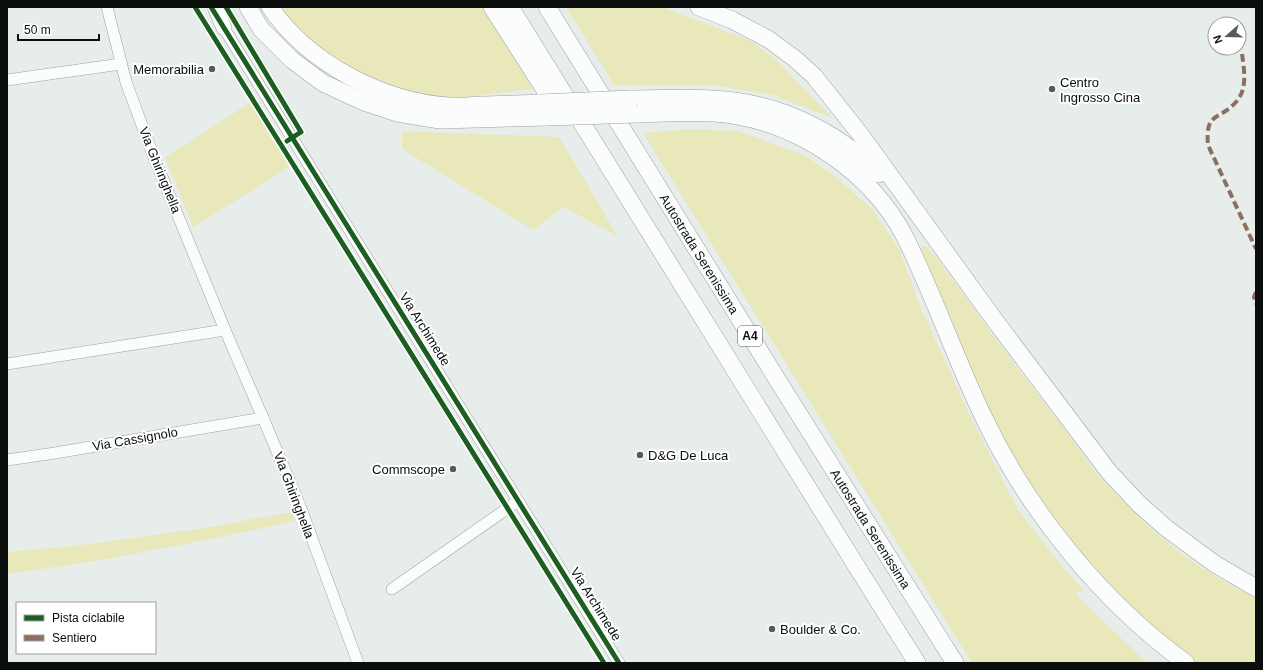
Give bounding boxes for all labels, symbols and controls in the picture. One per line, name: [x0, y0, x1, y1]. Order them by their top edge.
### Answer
scale bar: [18, 16, 99, 42]
north arrow: [1207, 16, 1247, 56]
text: 50 m: [24, 23, 51, 37]
text: N: [1211, 34, 1225, 45]
place label: Memorabilia: [133, 62, 205, 77]
marker: Memorabilia: [207, 64, 217, 74]
place label: Centro Ingrosso Cina: [1060, 75, 1141, 105]
marker: Centro Ingrosso Cina: [1047, 84, 1057, 94]
street label: Via Ghiringhella: [136, 125, 184, 216]
street label: Autostrada Serenissima: [657, 191, 743, 317]
street label: Via Archimede: [396, 290, 454, 368]
road number: A4: [738, 326, 762, 346]
street label: Via Cassignolo: [91, 424, 179, 454]
place label: D&G De Luca: [648, 448, 729, 463]
street label: Via Ghiringhella: [271, 450, 318, 541]
marker: D&G De Luca: [635, 450, 645, 460]
place label: Commscope: [372, 462, 445, 477]
marker: Commscope: [448, 464, 458, 474]
street label: Autostrada Serenissima: [828, 466, 914, 592]
street label: Via Archimede: [567, 565, 625, 643]
legend: [16, 602, 156, 654]
text: Pista ciclabile: [52, 611, 125, 625]
place label: Boulder & Co.: [780, 622, 861, 637]
marker: Boulder & Co.: [767, 624, 777, 634]
text: Sentiero: [52, 631, 97, 645]

